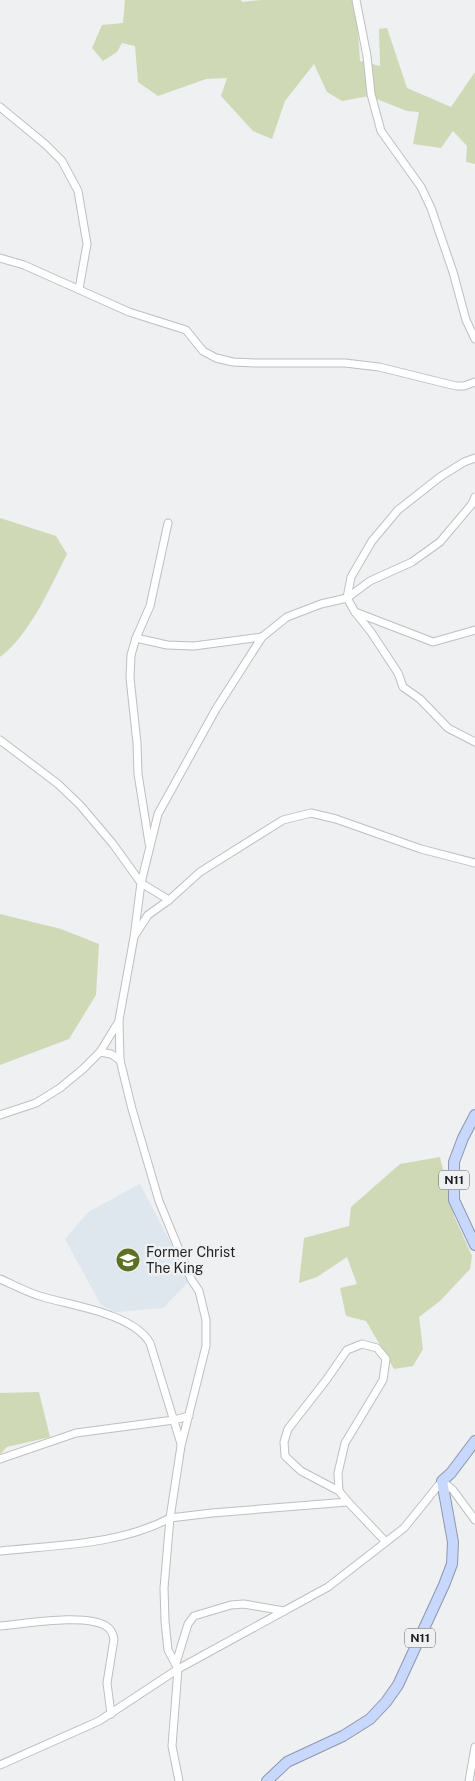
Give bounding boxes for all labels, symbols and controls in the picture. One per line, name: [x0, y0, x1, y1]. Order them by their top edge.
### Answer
road number: N11: [439, 1170, 469, 1190]
place label: Former Christ The King: [146, 1244, 235, 1276]
school or university icon: Former Christ The King: [115, 1247, 141, 1273]
road number: N11: [405, 1629, 435, 1648]

